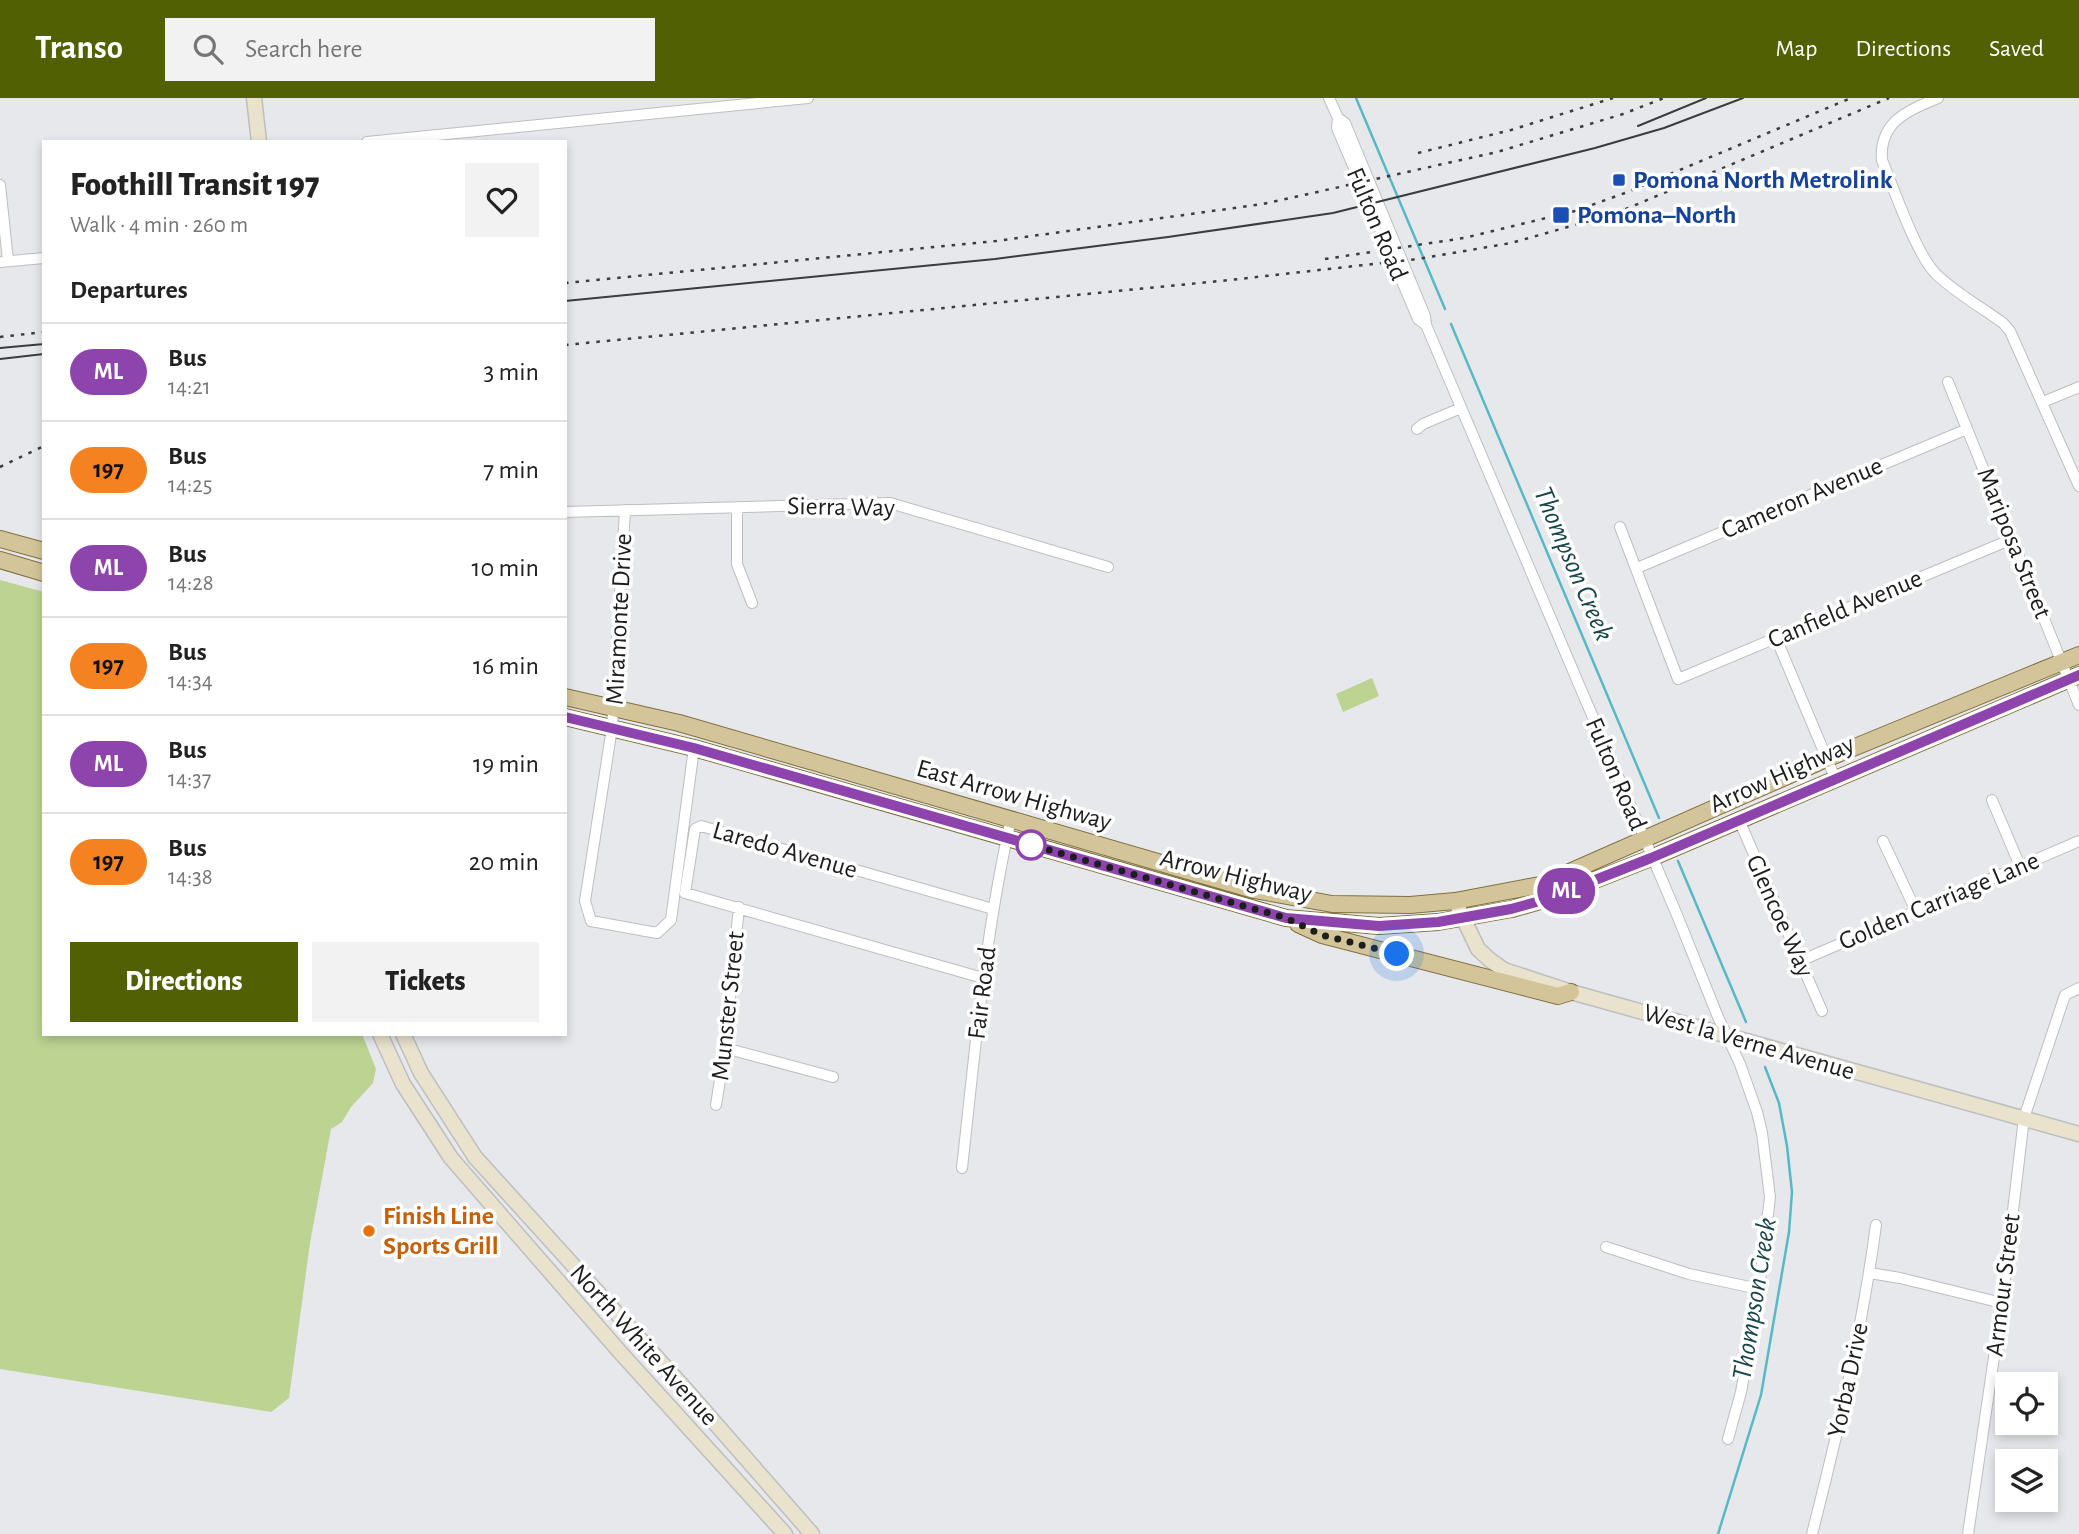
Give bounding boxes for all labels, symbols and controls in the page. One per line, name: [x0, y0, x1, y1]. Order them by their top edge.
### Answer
search box: [165, 18, 655, 81]
icon: search: [189, 30, 227, 68]
text: Transo: [35, 32, 123, 65]
text: Search here: [245, 36, 363, 62]
text: Map: [1775, 37, 1817, 61]
text: Directions: [1855, 37, 1951, 61]
text: Saved: [1989, 37, 2044, 61]
button: heart: [465, 163, 539, 237]
street label: Fulton Road: [1342, 164, 1412, 284]
place label: Pomona North Metrolink: [1633, 167, 1893, 193]
text: Foothill Transit 197: [70, 169, 320, 202]
marker: Pomona North Metrolink: [1611, 172, 1627, 188]
place label: Pomona–North: [1577, 202, 1736, 228]
marker: Pomona–North: [1551, 205, 1571, 225]
text: Walk · 4 min · 260 m: [70, 214, 248, 237]
text: Departures: [70, 277, 188, 303]
text: Bus: [168, 345, 207, 371]
text: 3 min: [483, 359, 539, 385]
text: ML: [94, 360, 123, 384]
text: 14:21: [168, 376, 211, 399]
text: Bus: [168, 443, 207, 469]
street label: Cameron Avenue: [1718, 452, 1886, 544]
text: 7 min: [483, 457, 539, 483]
text: 197: [93, 458, 124, 482]
street label: Mariposa Street: [1972, 464, 2056, 622]
text: 14:25: [168, 474, 212, 497]
water label: Thompson Creek: [1528, 483, 1618, 645]
street label: Sierra Way: [787, 493, 895, 521]
street label: Miramonte Drive: [602, 533, 636, 705]
text: Bus: [168, 541, 207, 567]
text: 10 min: [472, 555, 539, 581]
text: ML: [94, 556, 123, 580]
street label: Canfield Avenue: [1764, 565, 1926, 653]
text: 14:28: [168, 572, 214, 595]
text: Bus: [168, 639, 207, 665]
text: 16 min: [473, 653, 539, 679]
text: 197: [93, 654, 124, 678]
text: 14:34: [168, 670, 213, 693]
street label: Fulton Road: [1581, 714, 1651, 834]
street label: Arrow Highway: [1706, 731, 1858, 817]
text: Bus: [168, 737, 207, 763]
text: 19 min: [473, 751, 539, 777]
text: ML: [94, 752, 123, 776]
street label: East Arrow Highway: [914, 755, 1114, 835]
text: 14:37: [168, 768, 211, 791]
street label: Laredo Avenue: [710, 817, 860, 883]
unlabelled marker: [1016, 830, 1046, 860]
text: Bus: [168, 835, 207, 861]
street label: Arrow Highway: [1157, 845, 1315, 907]
street label: Golden Carriage Lane: [1835, 847, 2043, 955]
text: 20 min: [469, 849, 539, 875]
text: 197: [93, 850, 124, 874]
street label: Glencoe Way: [1742, 851, 1818, 981]
text: 14:38: [168, 866, 213, 889]
line badge: ML: [1534, 868, 1598, 914]
text: ML: [1551, 879, 1581, 903]
street label: Munster Street: [707, 930, 749, 1082]
your location: [1379, 936, 1414, 971]
button: Directions: [70, 942, 298, 1022]
button: Tickets: [312, 942, 539, 1022]
street label: Fair Road: [963, 945, 1001, 1041]
street label: West la Verne Avenue: [1640, 999, 1858, 1085]
place label: Finish Line Sports Grill: [383, 1203, 499, 1259]
street label: Armour Street: [1981, 1212, 2025, 1358]
water label: Thompson Creek: [1728, 1216, 1782, 1382]
marker: Finish Line Sports Grill: [361, 1223, 377, 1239]
street label: North White Avenue: [565, 1259, 723, 1431]
street label: Yorba Drive: [1823, 1320, 1873, 1440]
map controls: [1995, 1372, 2058, 1512]
button: locate: [1995, 1372, 2058, 1435]
button: layers: [1995, 1449, 2058, 1512]

